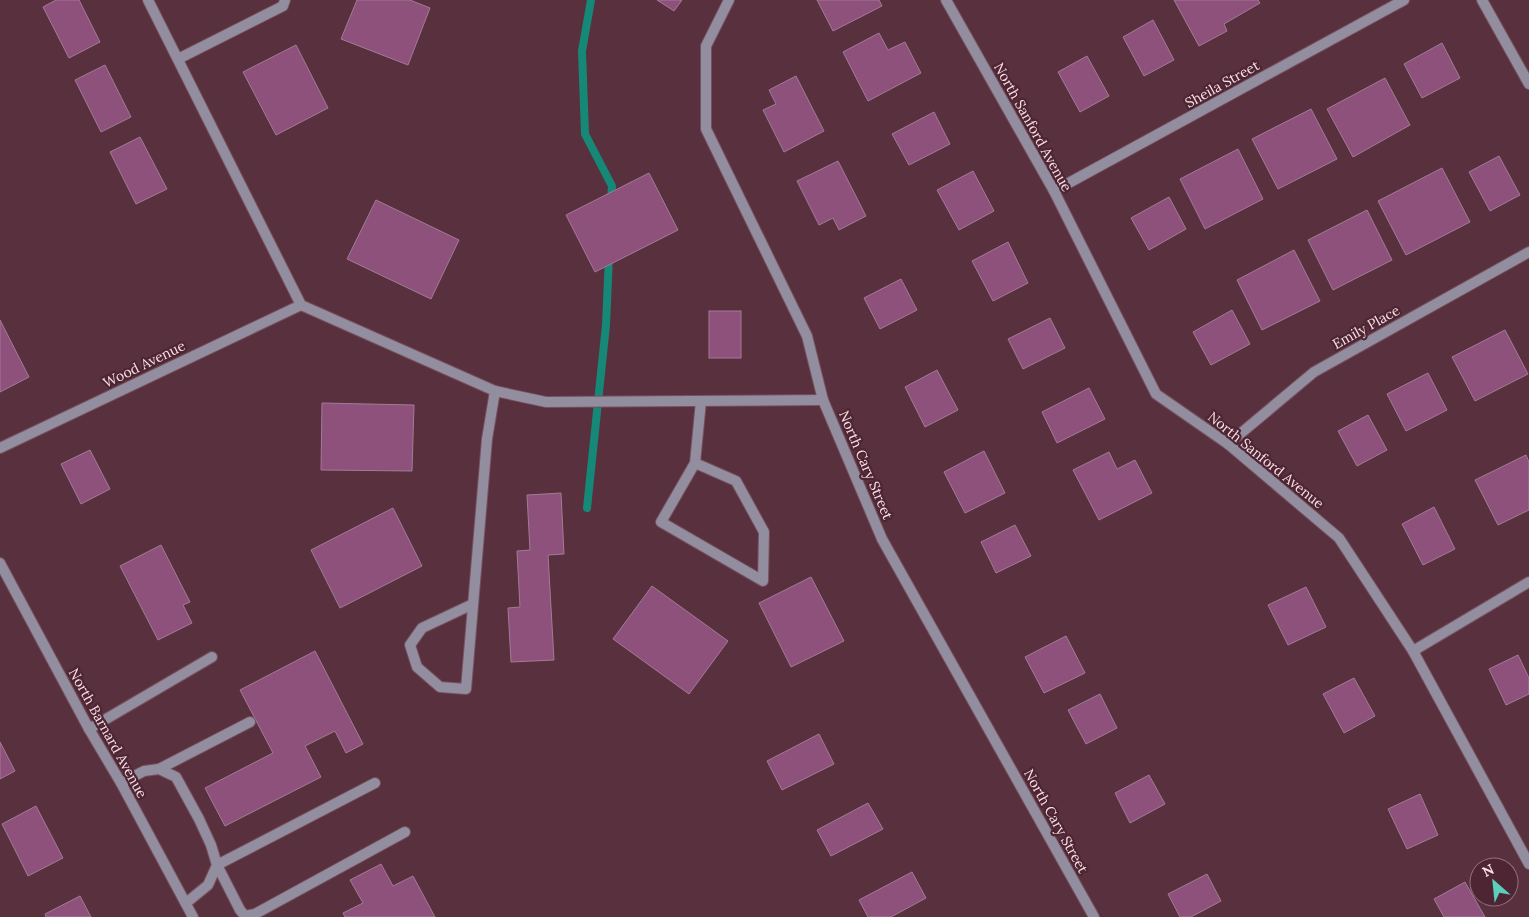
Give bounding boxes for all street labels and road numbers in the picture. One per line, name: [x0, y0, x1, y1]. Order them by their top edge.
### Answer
street label: Sheila Street: [1182, 56, 1263, 112]
street label: North Sanford Avenue: [990, 59, 1076, 195]
street label: Emily Place: [1329, 301, 1403, 353]
street label: Wood Avenue: [100, 336, 188, 392]
street label: North Cary Street: [835, 408, 897, 523]
street label: North Sanford Avenue: [1204, 408, 1328, 513]
street label: North Barnard Avenue: [65, 665, 151, 801]
street label: North Cary Street: [1020, 766, 1092, 877]

